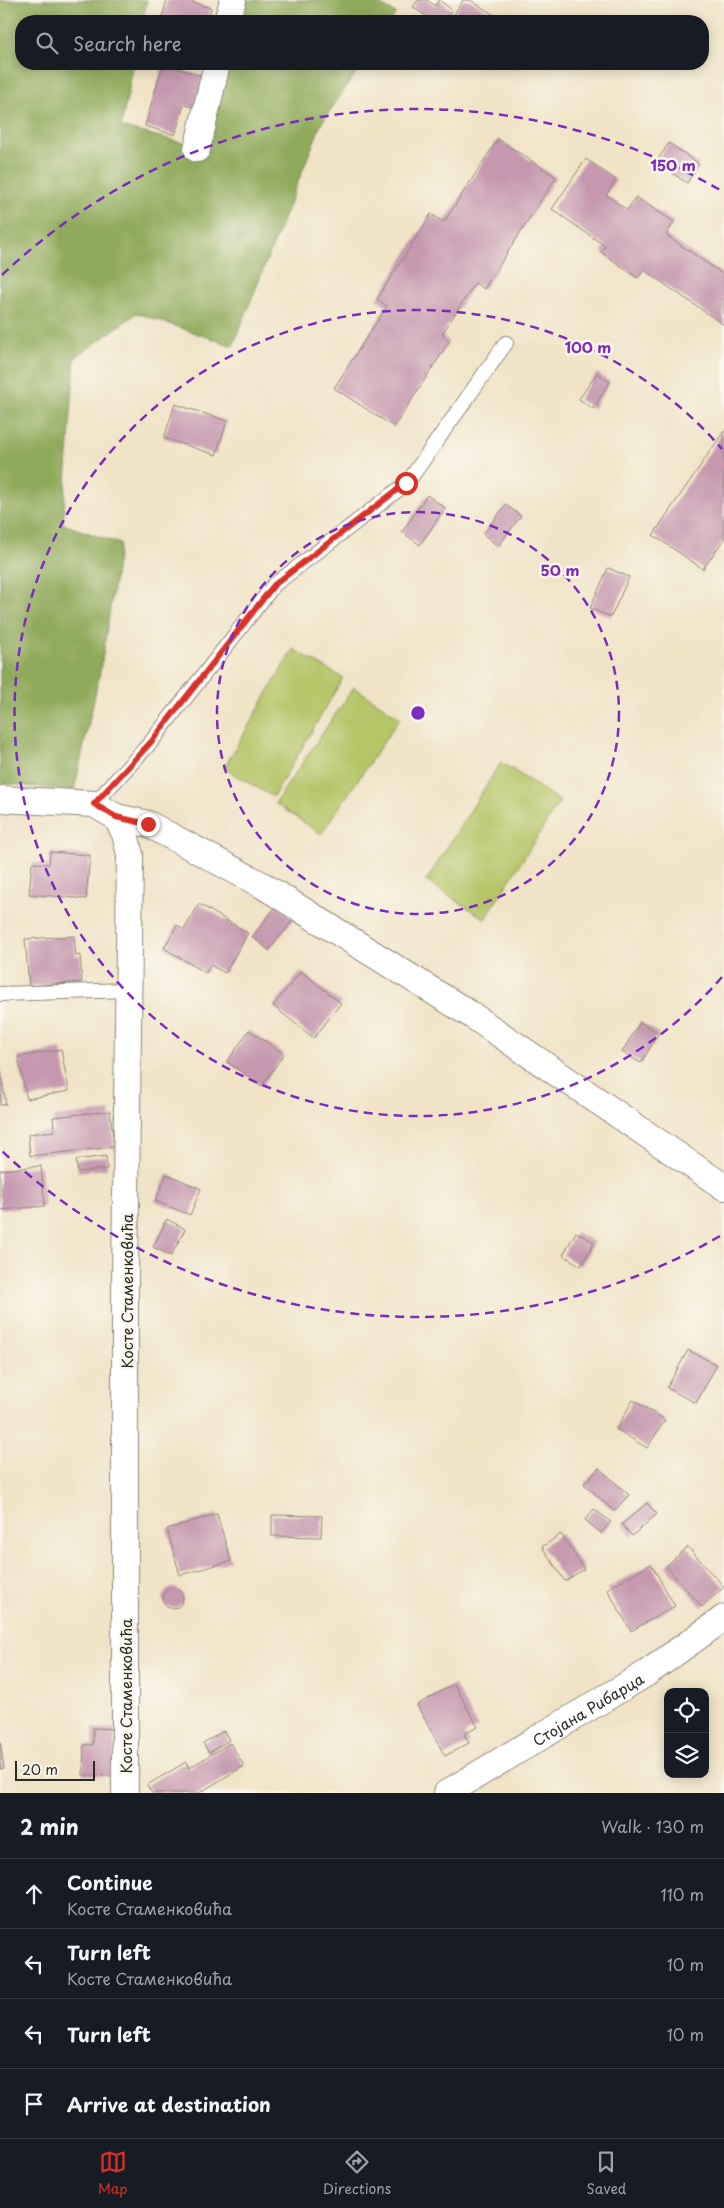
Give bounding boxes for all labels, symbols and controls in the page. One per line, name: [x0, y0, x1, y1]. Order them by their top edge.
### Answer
search box: [15, 15, 709, 70]
icon: search: [33, 29, 61, 57]
text: Search here: [73, 29, 182, 57]
text: 150 m: [650, 153, 696, 176]
text: 100 m: [565, 335, 611, 358]
route start: [395, 472, 418, 495]
text: 50 m: [541, 558, 579, 581]
centre of rings: [409, 704, 427, 722]
route end: [137, 813, 160, 836]
street label: Косте Стаменковића: [115, 1213, 138, 1368]
street label: Косте Стаменковића: [114, 1618, 137, 1773]
street label: Стојана Рибарца: [528, 1666, 648, 1751]
map controls: [664, 1688, 709, 1778]
button: locate: [664, 1688, 709, 1733]
button: layers: [664, 1733, 709, 1778]
scale bar: [15, 1758, 95, 1781]
text: 20 m: [22, 1759, 58, 1780]
text: 2 min: [20, 1810, 79, 1842]
text: Walk · 130 m: [601, 1814, 704, 1838]
text: Continue: [67, 1868, 153, 1896]
icon: ahead: [20, 1880, 48, 1908]
text: 110 m: [661, 1882, 704, 1906]
text: Косте Стаменковића: [67, 1896, 232, 1920]
text: Turn left: [67, 1938, 151, 1966]
icon: left: [20, 1950, 48, 1978]
text: 10 m: [667, 1952, 704, 1976]
text: Косте Стаменковића: [67, 1966, 232, 1990]
icon: left: [20, 2020, 48, 2048]
text: Turn left: [67, 2020, 151, 2048]
text: 10 m: [667, 2022, 704, 2046]
icon: arrive: [20, 2090, 48, 2118]
text: Arrive at destination: [67, 2090, 271, 2118]
tab: Map: [98, 2148, 128, 2199]
tab: Directions: [323, 2148, 391, 2199]
tab: Saved: [587, 2148, 626, 2199]

